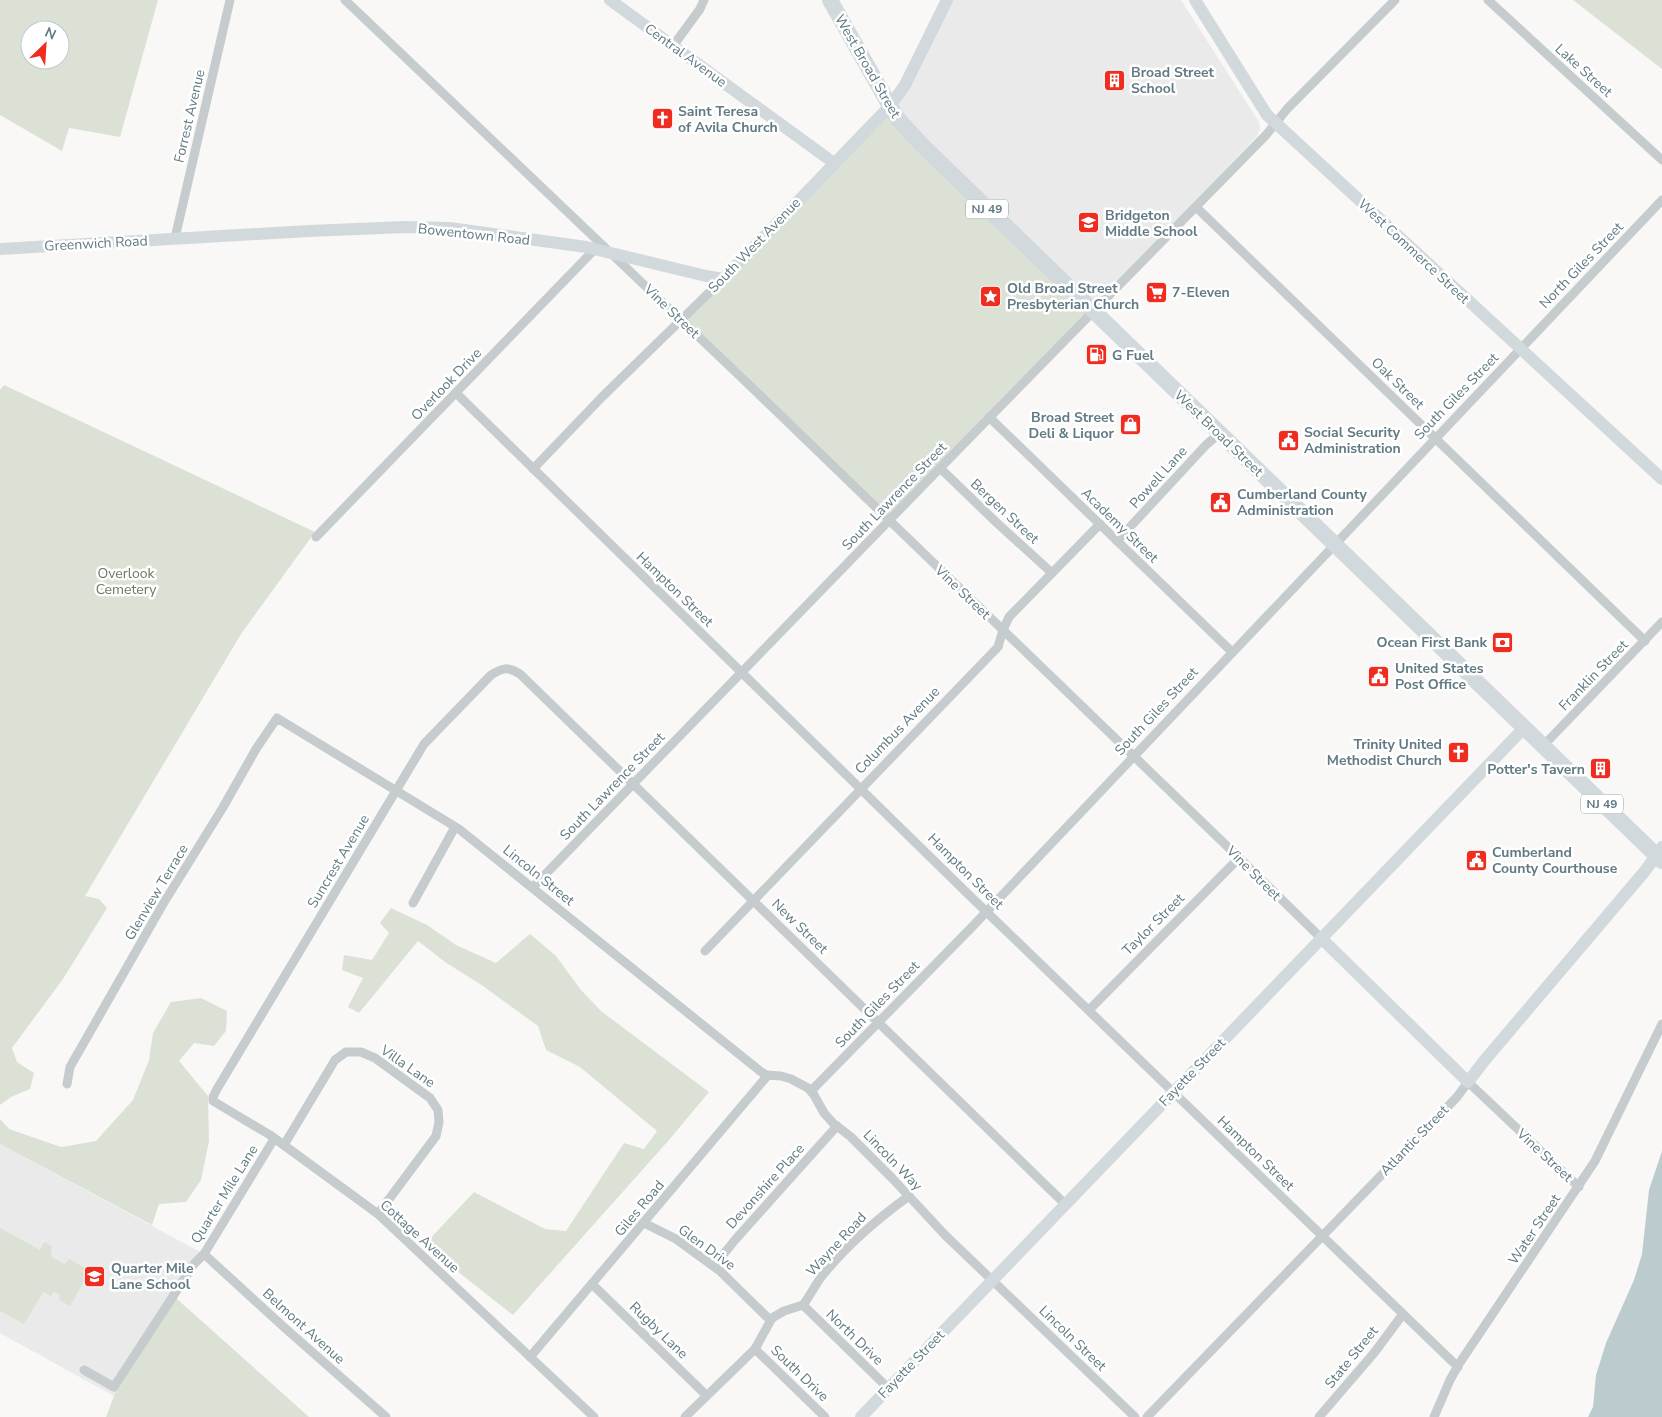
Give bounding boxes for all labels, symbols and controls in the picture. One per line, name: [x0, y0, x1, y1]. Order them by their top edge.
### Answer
street label: West Broad Street: [830, 11, 905, 122]
street label: Central Avenue: [641, 19, 731, 92]
north arrow: [20, 20, 70, 70]
text: N: [42, 23, 59, 44]
street label: Lake Street: [1551, 40, 1617, 101]
place label: Broad Street School: [1131, 63, 1215, 98]
street label: Forrest Avenue: [170, 68, 209, 165]
building icon: Broad Street School: [1103, 68, 1127, 92]
place label: Saint Teresa of Avila Church: [678, 102, 778, 137]
church icon: Saint Teresa of Avila Church: [650, 107, 674, 131]
street label: South West Avenue: [704, 194, 805, 297]
street label: West Commerce Street: [1354, 195, 1474, 308]
road number: NJ 49: [966, 200, 1008, 218]
place label: Bridgeton Middle School: [1105, 206, 1198, 241]
school or university icon: Bridgeton Middle School: [1077, 211, 1101, 235]
street label: North Giles Street: [1535, 218, 1628, 313]
street label: Bowentown Road: [417, 219, 531, 250]
street label: Greenwich Road: [44, 231, 148, 256]
street label: Vine Street: [639, 279, 704, 343]
place label: Old Broad Street Presbyterian Church: [1007, 279, 1139, 314]
supermarket icon: 7-Eleven: [1144, 280, 1168, 304]
place label: 7-Eleven: [1172, 283, 1230, 302]
place icon: Old Broad Street Presbyterian Church: [979, 284, 1003, 308]
fuel station icon: G Fuel: [1084, 343, 1108, 367]
street label: Overlook Drive: [407, 344, 486, 425]
place label: G Fuel: [1112, 346, 1154, 365]
street label: South Giles Street: [1410, 349, 1503, 444]
street label: Oak Street: [1367, 353, 1428, 414]
street label: West Broad Street: [1170, 386, 1267, 481]
place label: Broad Street Deli & Liquor: [1028, 408, 1115, 443]
shop icon: Broad Street Deli & Liquor: [1118, 413, 1142, 437]
place label: Social Security Administration: [1304, 423, 1401, 458]
public building icon: Social Security Administration: [1276, 428, 1300, 452]
street label: South Lawrence Street: [838, 438, 951, 555]
street label: Powell Lane: [1125, 442, 1191, 513]
street label: Bergen Street: [966, 475, 1043, 548]
street label: Academy Street: [1077, 484, 1162, 567]
place label: Cumberland County Administration: [1237, 485, 1368, 520]
public building icon: Cumberland County Administration: [1209, 490, 1233, 514]
street label: Hampton Street: [632, 548, 717, 631]
street label: Vine Street: [930, 560, 995, 624]
park label: Overlook Cemetery: [96, 564, 157, 599]
bank icon: Ocean First Bank: [1491, 630, 1515, 654]
place label: Ocean First Bank: [1377, 633, 1487, 652]
street label: Franklin Street: [1555, 636, 1632, 715]
place label: United States Post Office: [1395, 659, 1484, 694]
street label: South Giles Street: [1110, 663, 1202, 760]
public building icon: United States Post Office: [1367, 664, 1391, 688]
street label: Columbus Avenue: [851, 682, 944, 778]
street label: South Lawrence Street: [556, 728, 669, 845]
place label: Trinity United Methodist Church: [1327, 735, 1442, 770]
church icon: Trinity United Methodist Church: [1446, 740, 1470, 764]
building icon: Potter's Tavern: [1589, 757, 1613, 781]
place label: Potter's Tavern: [1487, 760, 1585, 779]
road number: NJ 49: [1581, 794, 1623, 814]
street label: Suncrest Avenue: [303, 811, 374, 912]
street label: Hampton Street: [923, 829, 1008, 914]
street label: Glenview Terrace: [120, 841, 193, 944]
street label: Lincoln Street: [499, 841, 578, 910]
street label: Vine Street: [1221, 841, 1285, 905]
place label: Cumberland County Courthouse: [1492, 843, 1618, 878]
public building icon: Cumberland County Courthouse: [1464, 848, 1488, 872]
street label: Taylor Street: [1118, 889, 1189, 960]
street label: New Street: [767, 895, 832, 958]
street label: South Giles Street: [831, 957, 924, 1052]
street label: Fayette Street: [1155, 1034, 1230, 1111]
street label: Villa Lane: [376, 1040, 439, 1092]
street label: Atlantic Street: [1376, 1101, 1453, 1180]
street label: Hampton Street: [1213, 1112, 1298, 1195]
street label: Vine Street: [1512, 1124, 1577, 1186]
street label: Lincoln Way: [859, 1126, 927, 1195]
street label: Devonshire Place: [722, 1140, 809, 1233]
street label: Quarter Mile Lane: [186, 1141, 262, 1247]
street label: Giles Road: [610, 1176, 668, 1240]
street label: Water Street: [1504, 1190, 1565, 1268]
street label: Cottage Avenue: [376, 1196, 463, 1277]
street label: Wayne Road: [802, 1208, 871, 1280]
street label: Glen Drive: [674, 1220, 739, 1275]
place label: Quarter Mile Lane School: [111, 1259, 194, 1294]
school or university icon: Quarter Mile Lane School: [83, 1264, 107, 1288]
street label: Belmont Avenue: [258, 1284, 349, 1369]
street label: Rugby Lane: [625, 1298, 692, 1363]
street label: Lincoln Street: [1035, 1301, 1111, 1375]
street label: North Drive: [822, 1305, 888, 1370]
street label: State Street: [1320, 1322, 1382, 1392]
street label: Fayette Street: [874, 1326, 949, 1403]
street label: South Drive: [766, 1341, 833, 1406]

